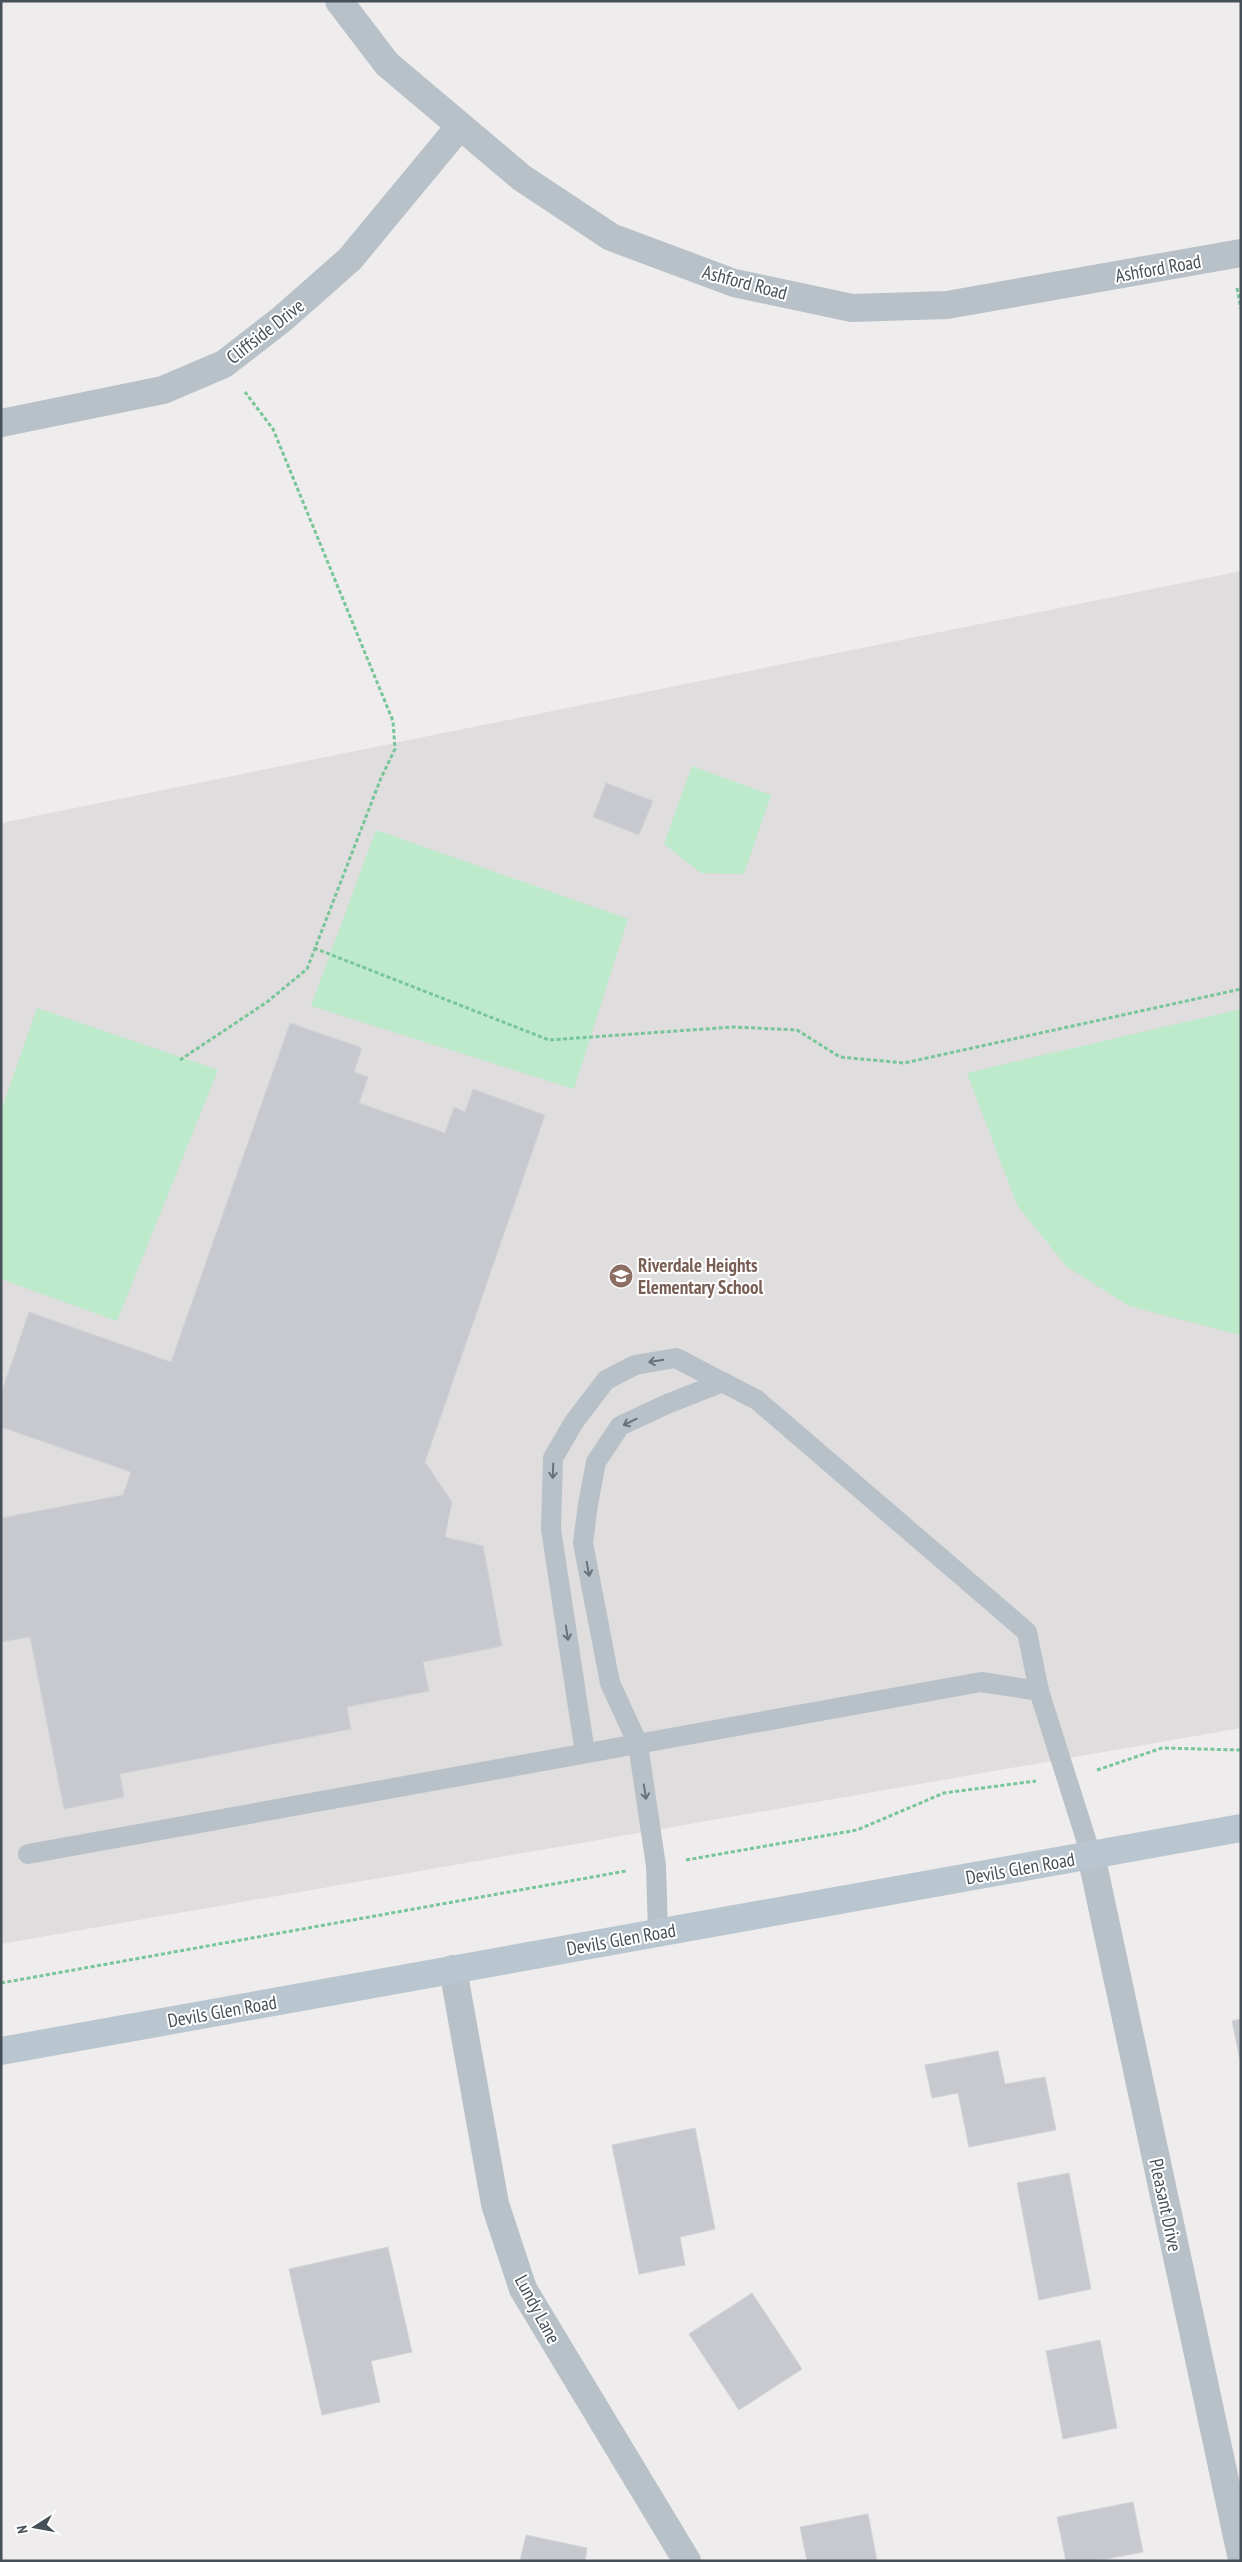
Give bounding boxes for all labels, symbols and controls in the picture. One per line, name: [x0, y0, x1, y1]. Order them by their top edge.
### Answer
street label: Ashford Road: [1113, 249, 1203, 287]
street label: Ashford Road: [700, 259, 790, 305]
street label: Cliffside Drive: [221, 293, 309, 369]
place label: Riverdale Heights Elementary School: [638, 1253, 763, 1299]
school or university icon: Riverdale Heights Elementary School: [608, 1263, 634, 1289]
one-way arrow: [649, 1356, 665, 1366]
one-way arrow: [623, 1417, 638, 1427]
one-way arrow: [548, 1463, 558, 1479]
one-way arrow: [584, 1561, 594, 1577]
one-way arrow: [562, 1624, 572, 1640]
one-way arrow: [641, 1784, 651, 1800]
street label: Devils Glen Road: [964, 1847, 1076, 1889]
street label: Devils Glen Road: [565, 1918, 677, 1960]
street label: Devils Glen Road: [166, 1990, 278, 2032]
street label: Pleasant Drive: [1144, 2156, 1188, 2254]
street label: Lundy Lane: [510, 2270, 566, 2348]
north arrow: [10, 2502, 60, 2552]
text: N: [13, 2524, 32, 2535]

